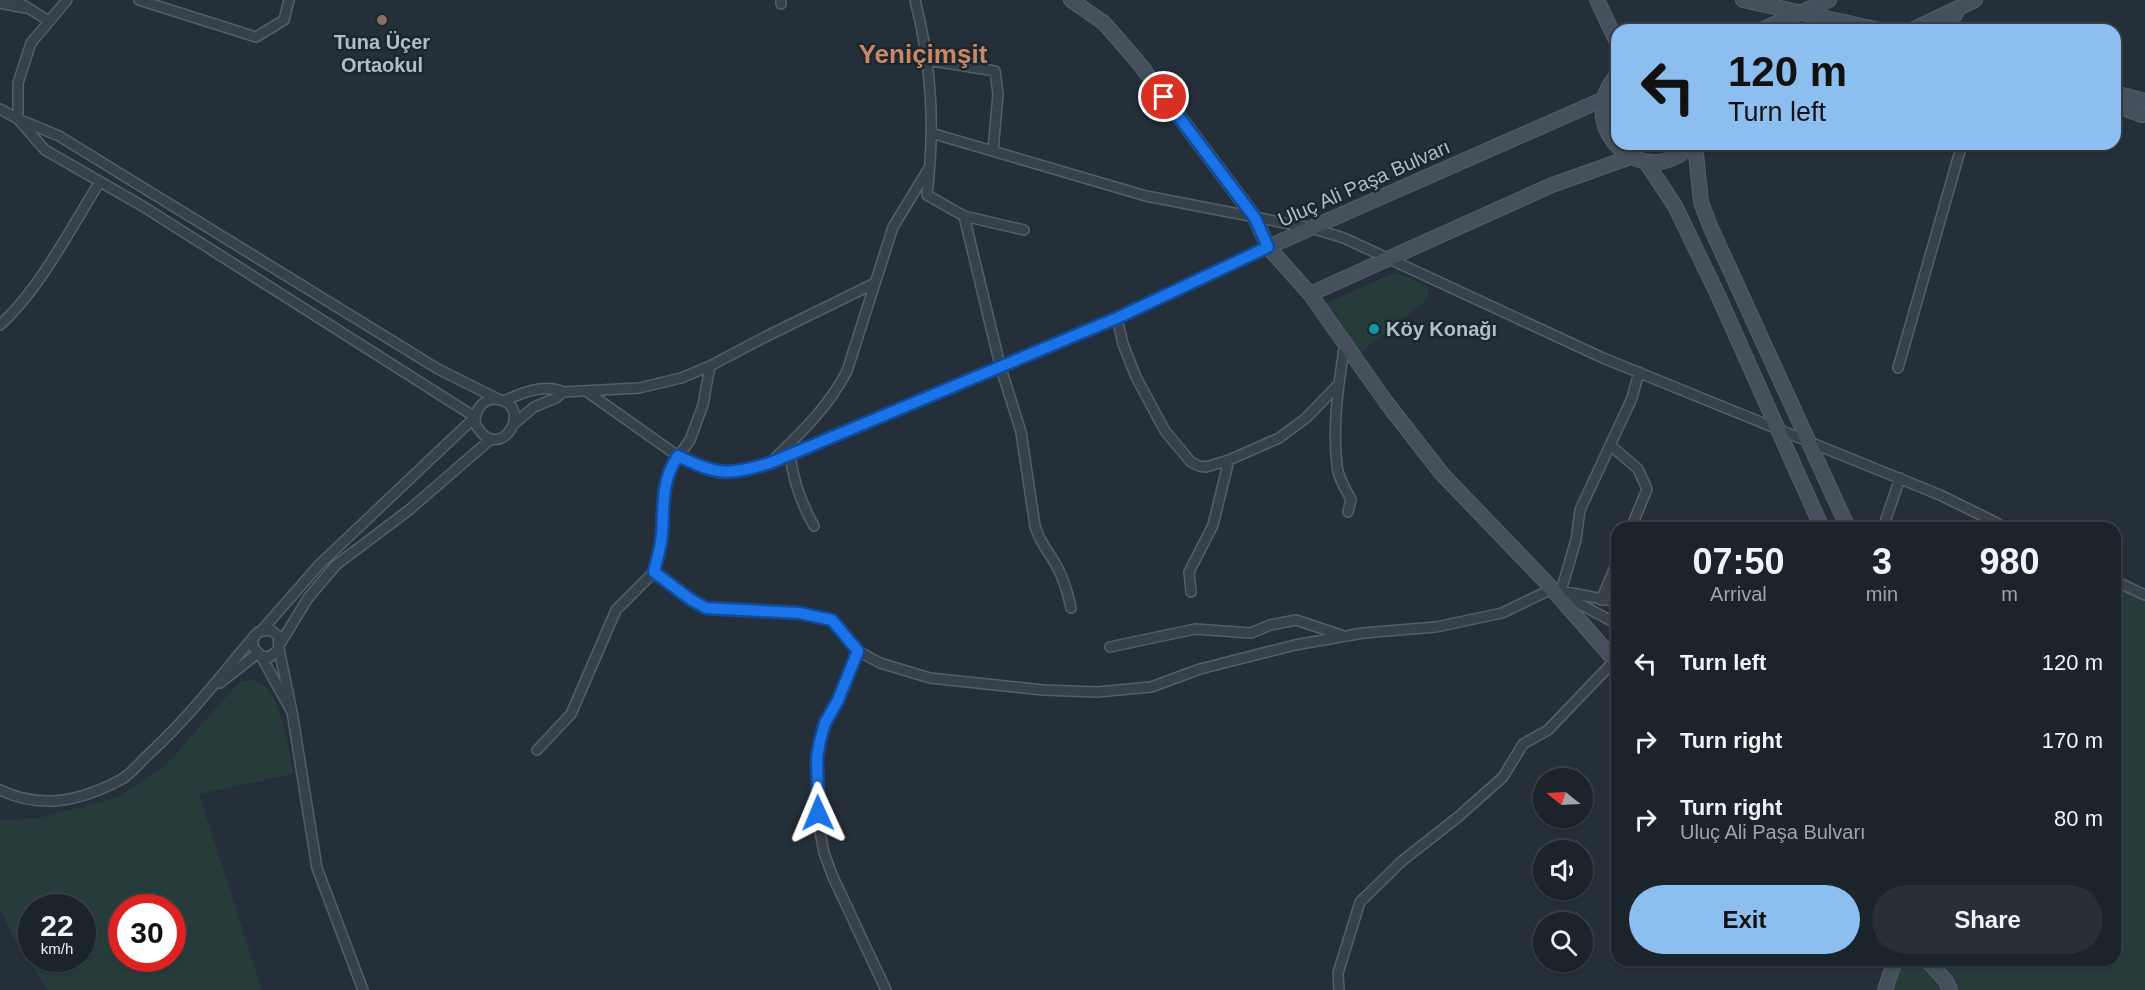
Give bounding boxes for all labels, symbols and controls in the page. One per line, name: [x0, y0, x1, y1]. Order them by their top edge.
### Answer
marker: Tuna Üçer Ortaokul: [375, 13, 389, 27]
place label: Tuna Üçer Ortaokul: [334, 31, 430, 76]
district label: Yeniçimşit: [859, 39, 988, 69]
icon: left: [1629, 48, 1707, 126]
text: 120 m: [1728, 48, 1847, 95]
pin: [1138, 71, 1189, 122]
icon: arrive: [1147, 80, 1180, 113]
text: Turn left: [1728, 97, 1826, 127]
street label: Uluç Ali Paşa Bulvarı: [1275, 135, 1453, 231]
place label: Köy Konağı: [1386, 318, 1497, 340]
marker: Köy Konağı: [1367, 322, 1381, 336]
text: 07:50: [1692, 541, 1784, 582]
text: 3: [1872, 541, 1892, 582]
text: 980: [1979, 541, 2040, 582]
text: Arrival: [1710, 583, 1767, 605]
text: min: [1866, 583, 1898, 605]
text: m: [2001, 583, 2018, 605]
icon: left: [1629, 647, 1662, 680]
text: Turn left: [1680, 650, 1766, 675]
text: 120 m: [2042, 650, 2103, 675]
icon: right: [1629, 725, 1662, 758]
text: Turn right: [1680, 728, 1782, 753]
text: 170 m: [2042, 728, 2103, 753]
north arrow: [1533, 768, 1593, 828]
map controls: [1533, 768, 1593, 972]
position arrow: [786, 781, 850, 845]
text: Turn right: [1680, 795, 1782, 820]
icon: right: [1629, 803, 1662, 836]
text: 80 m: [2054, 806, 2103, 831]
text: Uluç Ali Paşa Bulvarı: [1680, 821, 1866, 843]
button: sound: [1533, 840, 1593, 900]
button: Exit: [1629, 885, 1860, 954]
button: Share: [1872, 885, 2103, 954]
speed limit sign: 30: [108, 894, 186, 972]
text: 22: [40, 909, 74, 942]
button: search: [1533, 912, 1593, 972]
text: km/h: [41, 940, 73, 957]

